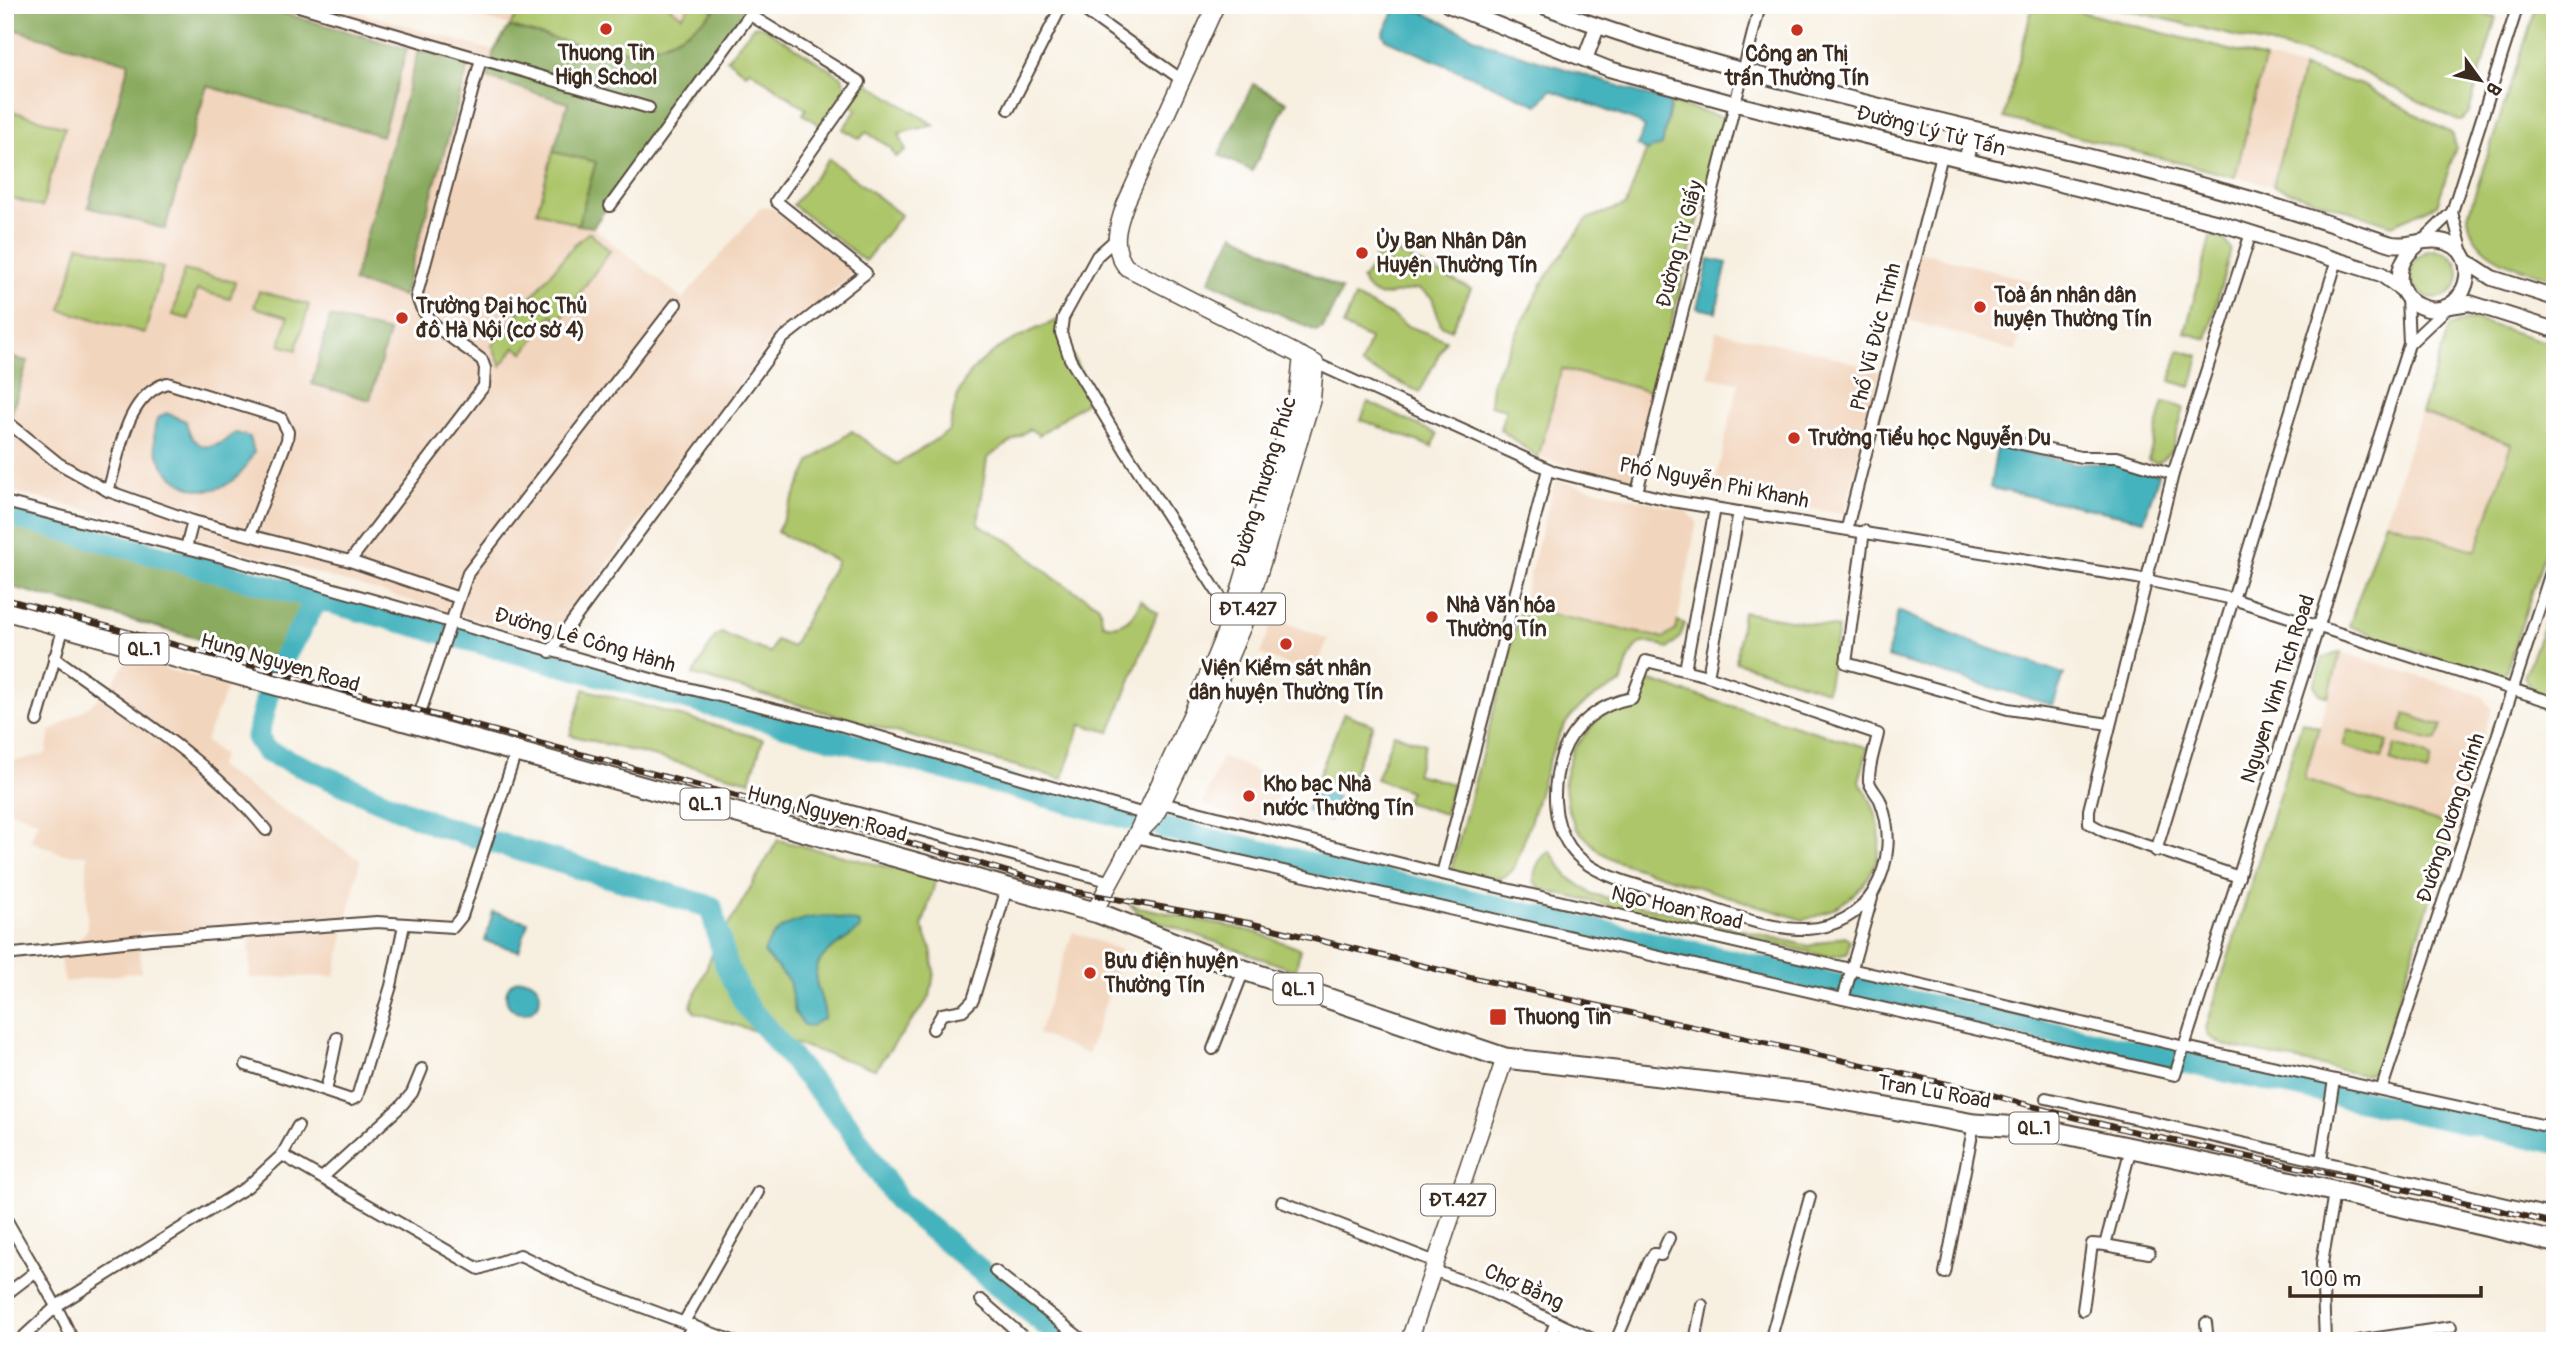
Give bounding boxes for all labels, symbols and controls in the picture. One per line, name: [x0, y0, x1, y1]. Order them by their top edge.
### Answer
marker: Thuong Tin High School: [598, 21, 614, 37]
marker: Công an Thị trấn Thường Tín: [1789, 22, 1805, 38]
place label: Thuong Tin High School: [555, 40, 657, 91]
place label: Công an Thị trấn Thường Tín: [1724, 41, 1869, 92]
north arrow: [2444, 46, 2514, 116]
text: B: [2480, 78, 2506, 100]
street label: Đường Lý Tử Tấn: [1854, 99, 2008, 163]
street label: Đường Từ Giấy: [1650, 177, 1710, 311]
place label: Ủy Ban Nhân Dân Huyện Thường Tín: [1376, 227, 1537, 279]
marker: Ủy Ban Nhân Dân Huyện Thường Tín: [1354, 245, 1370, 261]
street label: Phố Vũ Đức Trinh: [1845, 260, 1907, 414]
place label: Toà án nhân dân huyện Thường Tín: [1993, 282, 2152, 333]
place label: Trường Đại học Thủ đô Hà Nội (cơ sở 4): [415, 293, 587, 344]
marker: Toà án nhân dân huyện Thường Tín: [1972, 299, 1988, 315]
marker: Trường Đại học Thủ đô Hà Nội (cơ sở 4): [394, 310, 410, 326]
street label: Đường Thượng Phúc: [1225, 393, 1303, 571]
place label: Trường Tiểu học Nguyễn Du: [1807, 424, 2051, 452]
marker: Trường Tiểu học Nguyễn Du: [1786, 430, 1802, 446]
street label: Phố Nguyễn Phi Khanh: [1617, 451, 1811, 515]
street label: Nguyen Vinh Tich Road: [2235, 591, 2321, 787]
place label: Nhà Văn hóa Thường Tín: [1445, 592, 1555, 643]
road number: ĐT.427: [1211, 594, 1285, 624]
street label: Đường Lê Công Hành: [491, 601, 679, 679]
marker: Nhà Văn hóa Thường Tín: [1424, 609, 1440, 625]
street label: Hung Nguyen Road: [197, 627, 363, 699]
road number: QL.1: [120, 634, 168, 664]
marker: Viện Kiểm sát nhân dân huyện Thường Tín: [1278, 636, 1294, 652]
place label: Viện Kiểm sát nhân dân huyện Thường Tín: [1189, 655, 1383, 706]
street label: Đường Dương Chính: [2411, 730, 2491, 906]
place label: Kho bạc Nhà nước Thường Tín: [1263, 771, 1414, 822]
street label: Hung Nguyen Road: [744, 780, 910, 848]
marker: Kho bạc Nhà nước Thường Tín: [1241, 788, 1257, 804]
road number: QL.1: [680, 789, 730, 820]
street label: Ngo Hoan Road: [1609, 880, 1745, 936]
place label: Bưu điện huyện Thường Tín: [1103, 948, 1238, 999]
marker: Bưu điện huyện Thường Tín: [1082, 965, 1098, 981]
road number: QL.1: [1274, 973, 1322, 1004]
place label: Thuong Tin: [1513, 1004, 1611, 1031]
marker: Thuong Tin: [1488, 1007, 1508, 1027]
street label: Tran Lu Road: [1875, 1069, 1993, 1115]
road number: QL.1: [2010, 1112, 2058, 1144]
road number: ĐT.427: [1421, 1184, 1495, 1216]
scale bar: [2290, 1255, 2481, 1299]
street label: Chợ Bằng: [1480, 1257, 1568, 1317]
text: 100 m: [2301, 1266, 2361, 1293]

